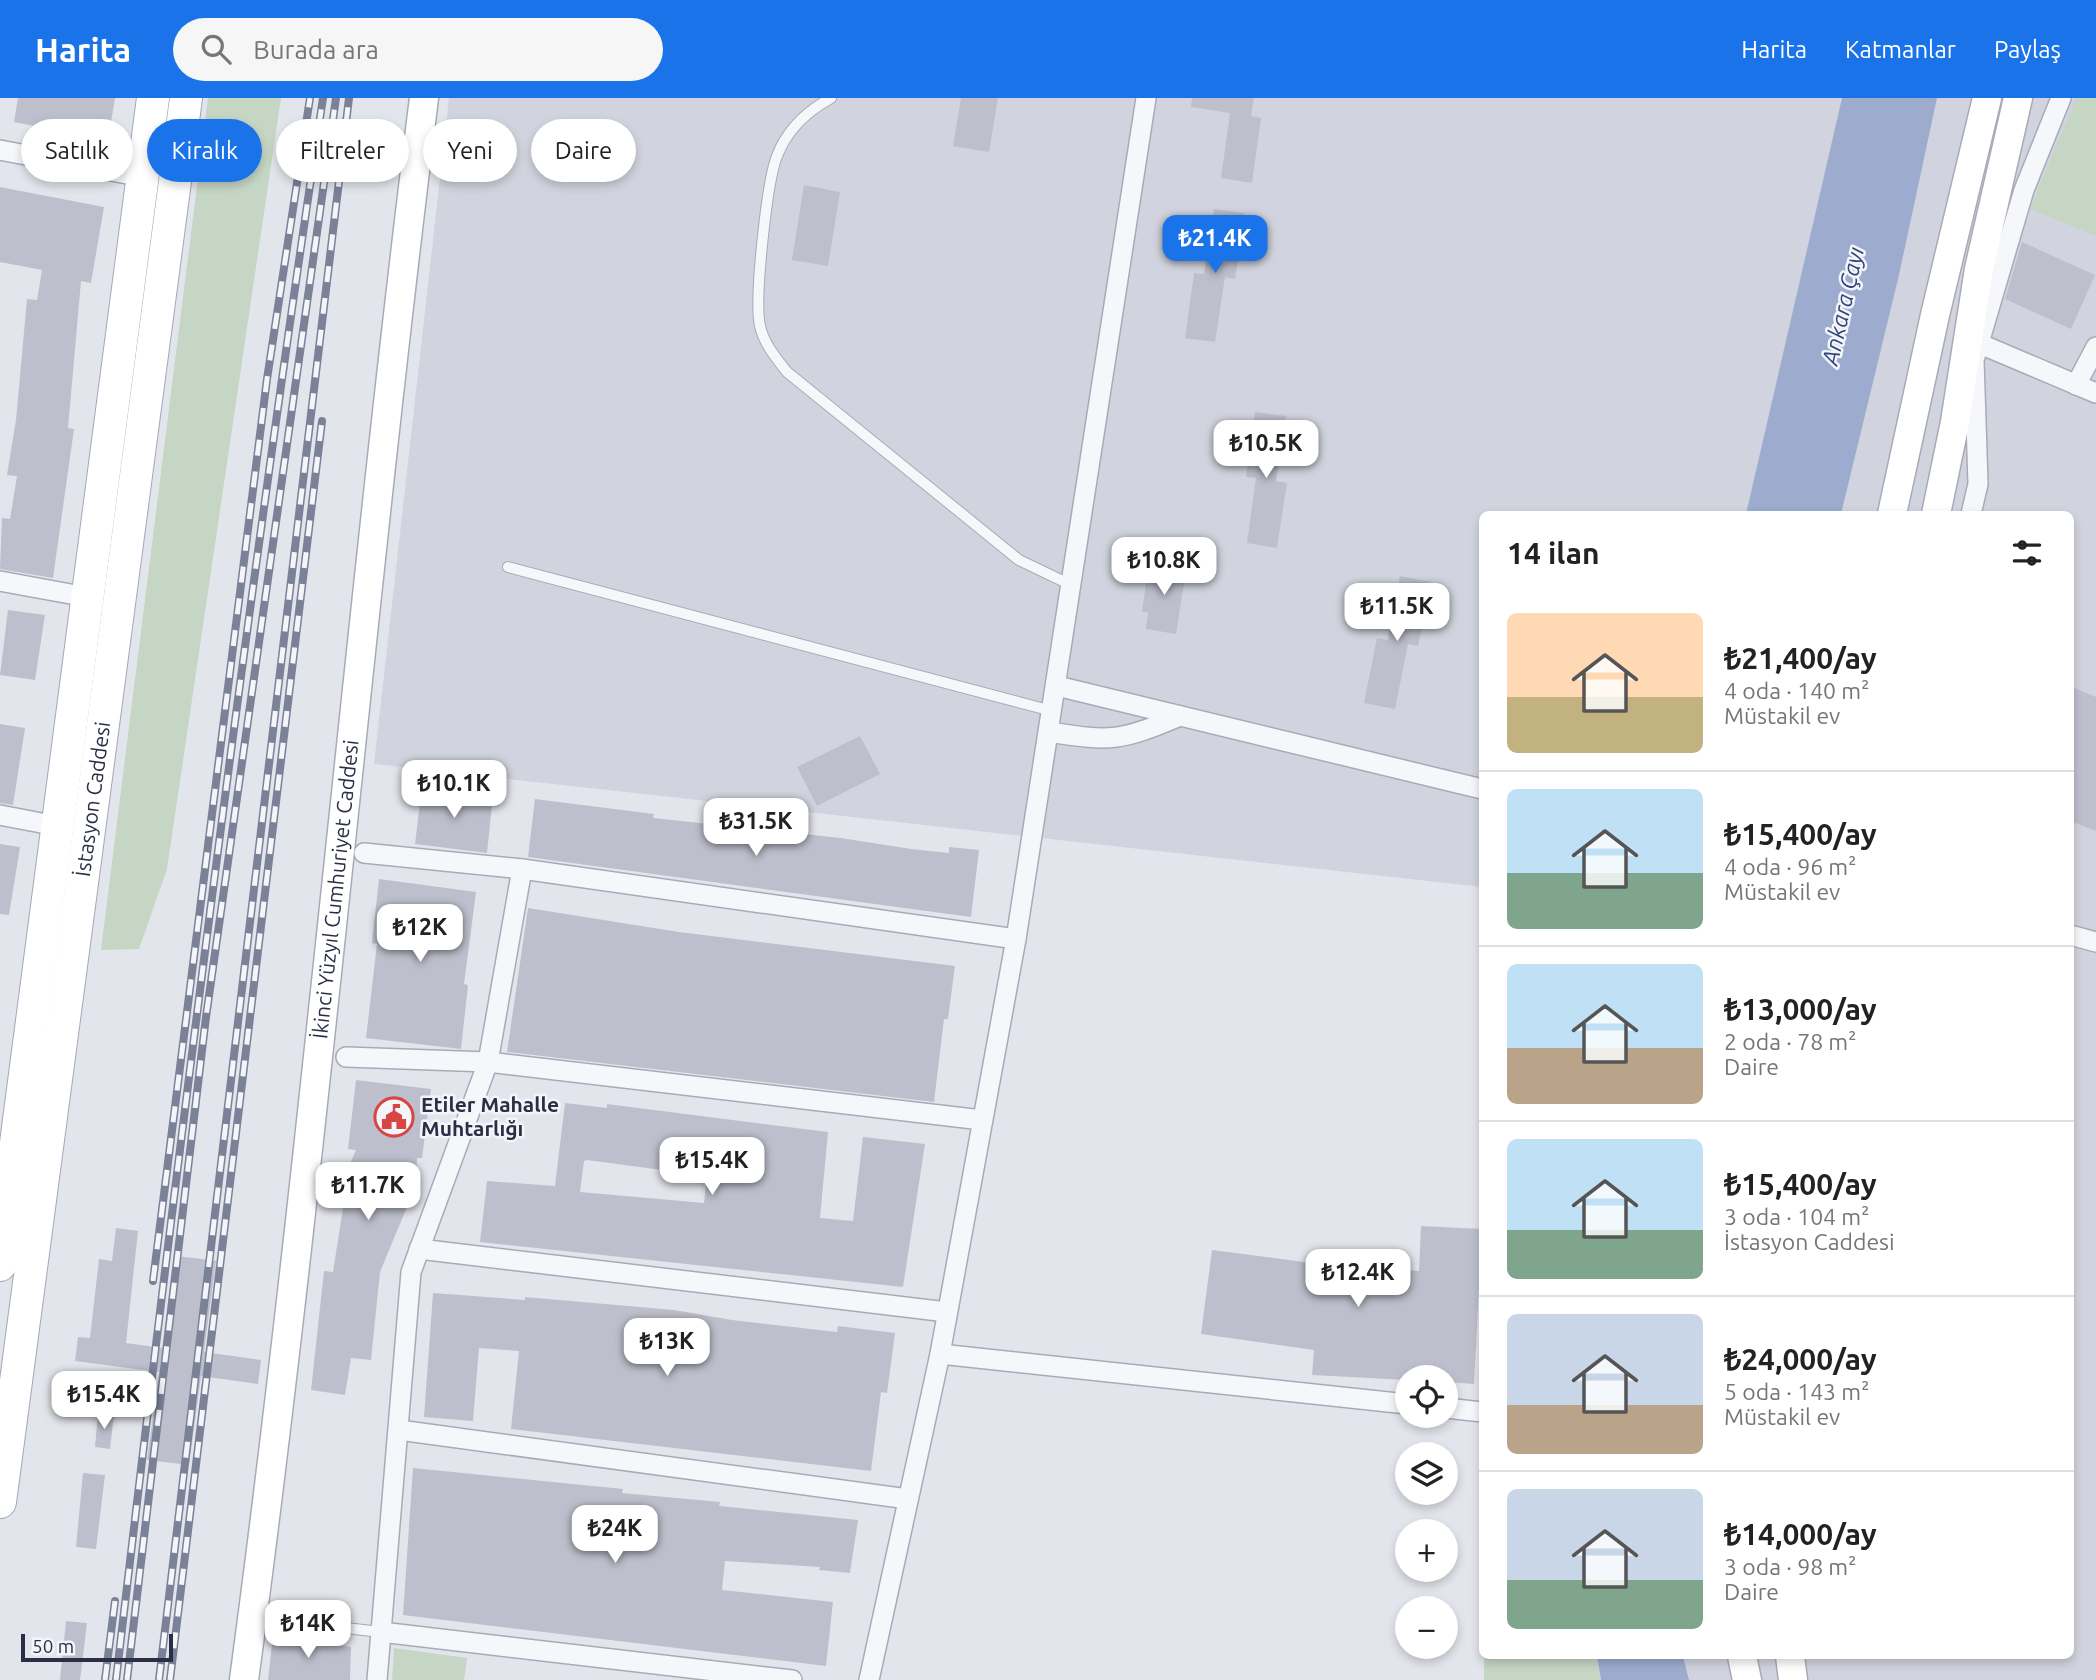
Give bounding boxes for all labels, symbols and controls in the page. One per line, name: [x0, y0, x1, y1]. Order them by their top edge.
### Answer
search box: [173, 18, 663, 81]
icon: search: [197, 30, 235, 68]
text: Harita: [35, 31, 131, 68]
text: Burada ara: [253, 35, 379, 64]
text: Harita: [1741, 36, 1807, 63]
text: Katmanlar: [1845, 36, 1956, 63]
text: Paylaş: [1994, 36, 2061, 63]
chip: Satılık: [21, 119, 133, 182]
chip: Kiralık: [147, 119, 262, 182]
chip: Filtreler: [276, 119, 409, 182]
chip: Yeni: [423, 119, 517, 182]
chip: Daire: [531, 119, 636, 182]
pin: ₺21.4K: [1158, 216, 1272, 275]
text: ₺21.4K: [1178, 225, 1252, 250]
water label: Ankara Çayı: [1817, 244, 1868, 368]
pin: ₺10.5K: [1209, 420, 1323, 480]
text: ₺10.5K: [1229, 430, 1303, 455]
icon: filters: [2008, 534, 2046, 572]
text: 14 ilan: [1507, 536, 1600, 570]
pin: ₺10.8K: [1107, 538, 1221, 597]
text: ₺10.8K: [1127, 547, 1201, 572]
pin: ₺11.5K: [1340, 584, 1454, 643]
text: ₺11.5K: [1360, 593, 1434, 618]
icon: home: [1563, 641, 1647, 725]
text: ₺21,400/ay: [1724, 641, 1877, 675]
text: 4 oda · 140 m²: [1724, 678, 1869, 703]
text: Müstakil ev: [1724, 703, 1840, 728]
street label: İstasyon Caddesi: [70, 720, 114, 878]
street label: İkinci Yüzyıl Cumhuriyet Caddesi: [307, 739, 363, 1040]
pin: ₺10.1K: [397, 760, 511, 820]
text: ₺10.1K: [417, 770, 491, 795]
pin: ₺31.5K: [699, 798, 813, 858]
text: ₺31.5K: [719, 808, 793, 833]
icon: home: [1563, 817, 1647, 901]
text: ₺15,400/ay: [1724, 817, 1877, 851]
text: 4 oda · 96 m²: [1724, 854, 1856, 879]
text: Müstakil ev: [1724, 879, 1840, 904]
pin: ₺12K: [379, 904, 461, 964]
text: ₺12K: [393, 914, 447, 939]
icon: home: [1563, 992, 1647, 1076]
text: ₺13,000/ay: [1724, 992, 1877, 1026]
text: 2 oda · 78 m²: [1724, 1029, 1856, 1054]
text: Daire: [1724, 1054, 1779, 1079]
place label: Etiler Mahalle Muhtarlığı: [421, 1092, 559, 1140]
public building icon: Etiler Mahalle Muhtarlığı: [373, 1096, 415, 1138]
pin: ₺15.4K: [655, 1138, 769, 1197]
text: ₺15.4K: [675, 1147, 749, 1172]
pin: ₺11.7K: [311, 1162, 425, 1222]
icon: home: [1563, 1167, 1647, 1251]
text: ₺15,400/ay: [1724, 1167, 1877, 1201]
text: ₺11.7K: [331, 1172, 405, 1197]
text: 3 oda · 104 m²: [1724, 1204, 1869, 1229]
text: İstasyon Caddesi: [1724, 1229, 1895, 1254]
pin: ₺12.4K: [1301, 1250, 1415, 1309]
text: ₺12.4K: [1321, 1259, 1395, 1284]
pin: ₺13K: [626, 1318, 708, 1378]
text: ₺13K: [640, 1328, 694, 1353]
icon: home: [1563, 1342, 1647, 1426]
text: ₺24,000/ay: [1724, 1342, 1877, 1376]
map controls: [1395, 1365, 1458, 1659]
button: locate: [1395, 1365, 1458, 1428]
pin: ₺15.4K: [47, 1372, 161, 1431]
text: 5 oda · 143 m²: [1724, 1379, 1869, 1404]
text: ₺15.4K: [67, 1381, 141, 1406]
text: Müstakil ev: [1724, 1404, 1840, 1429]
button: layers: [1395, 1442, 1458, 1505]
pin: ₺24K: [574, 1506, 656, 1565]
text: ₺24K: [588, 1515, 642, 1540]
icon: home: [1563, 1517, 1647, 1601]
text: ₺14,000/ay: [1724, 1517, 1877, 1551]
button: +: [1395, 1519, 1458, 1582]
text: 3 oda · 98 m²: [1724, 1554, 1856, 1579]
text: Daire: [1724, 1579, 1779, 1604]
button: −: [1395, 1596, 1458, 1659]
pin: ₺14K: [267, 1600, 349, 1660]
text: ₺14K: [281, 1610, 335, 1635]
scale bar: [21, 1631, 173, 1663]
text: 50 m: [32, 1635, 74, 1657]

